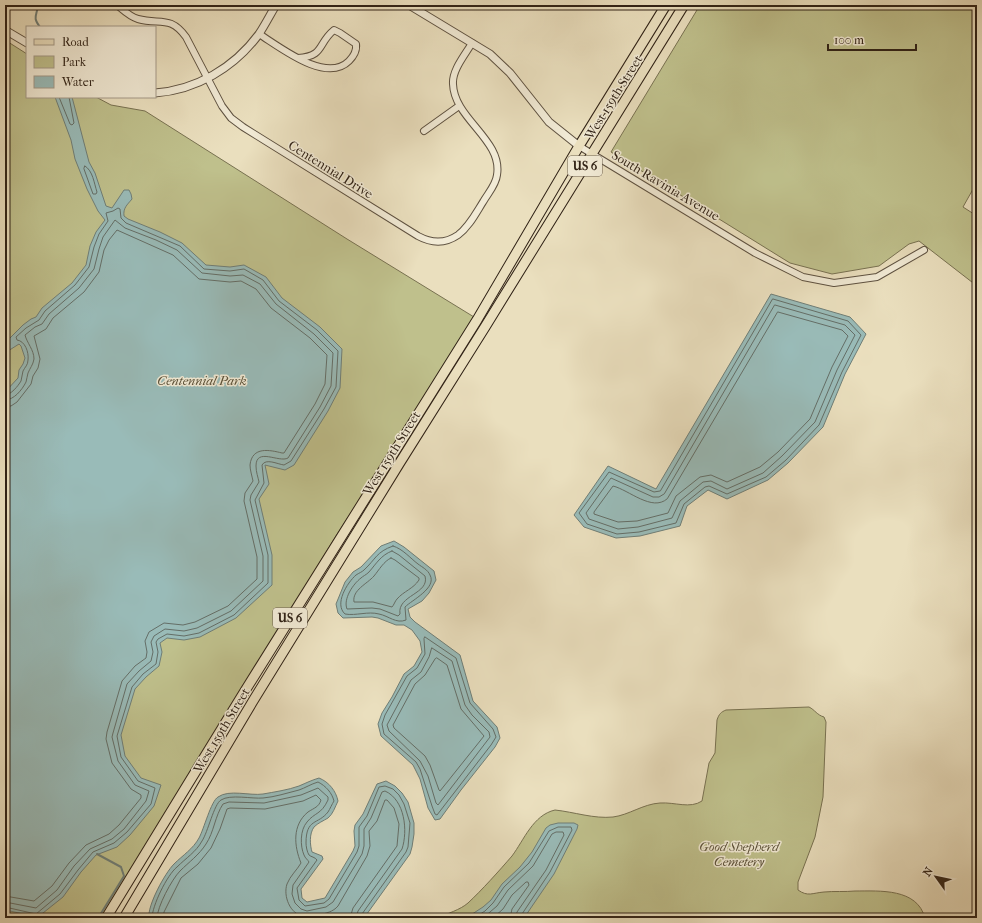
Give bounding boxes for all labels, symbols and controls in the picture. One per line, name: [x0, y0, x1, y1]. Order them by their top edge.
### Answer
legend: [26, 26, 156, 98]
scale bar: [828, 26, 916, 52]
text: 100 m: [834, 33, 864, 47]
text: Road: [62, 35, 89, 49]
street label: West 159th Street: [581, 52, 646, 143]
text: Park: [62, 55, 87, 69]
text: Water: [61, 75, 95, 89]
street label: Centennial Drive: [286, 137, 376, 202]
street label: South Ravinia Avenue: [609, 147, 723, 224]
road number: US 6: [568, 156, 602, 176]
park label: Centennial Park: [157, 373, 247, 388]
street label: West 159th Street: [359, 408, 424, 499]
road number: US 6: [273, 608, 307, 628]
street label: West 159th Street: [190, 685, 253, 776]
park label: Good Shepherd Cemetery: [699, 839, 781, 869]
north arrow: [916, 857, 956, 897]
text: N: [920, 864, 936, 879]

